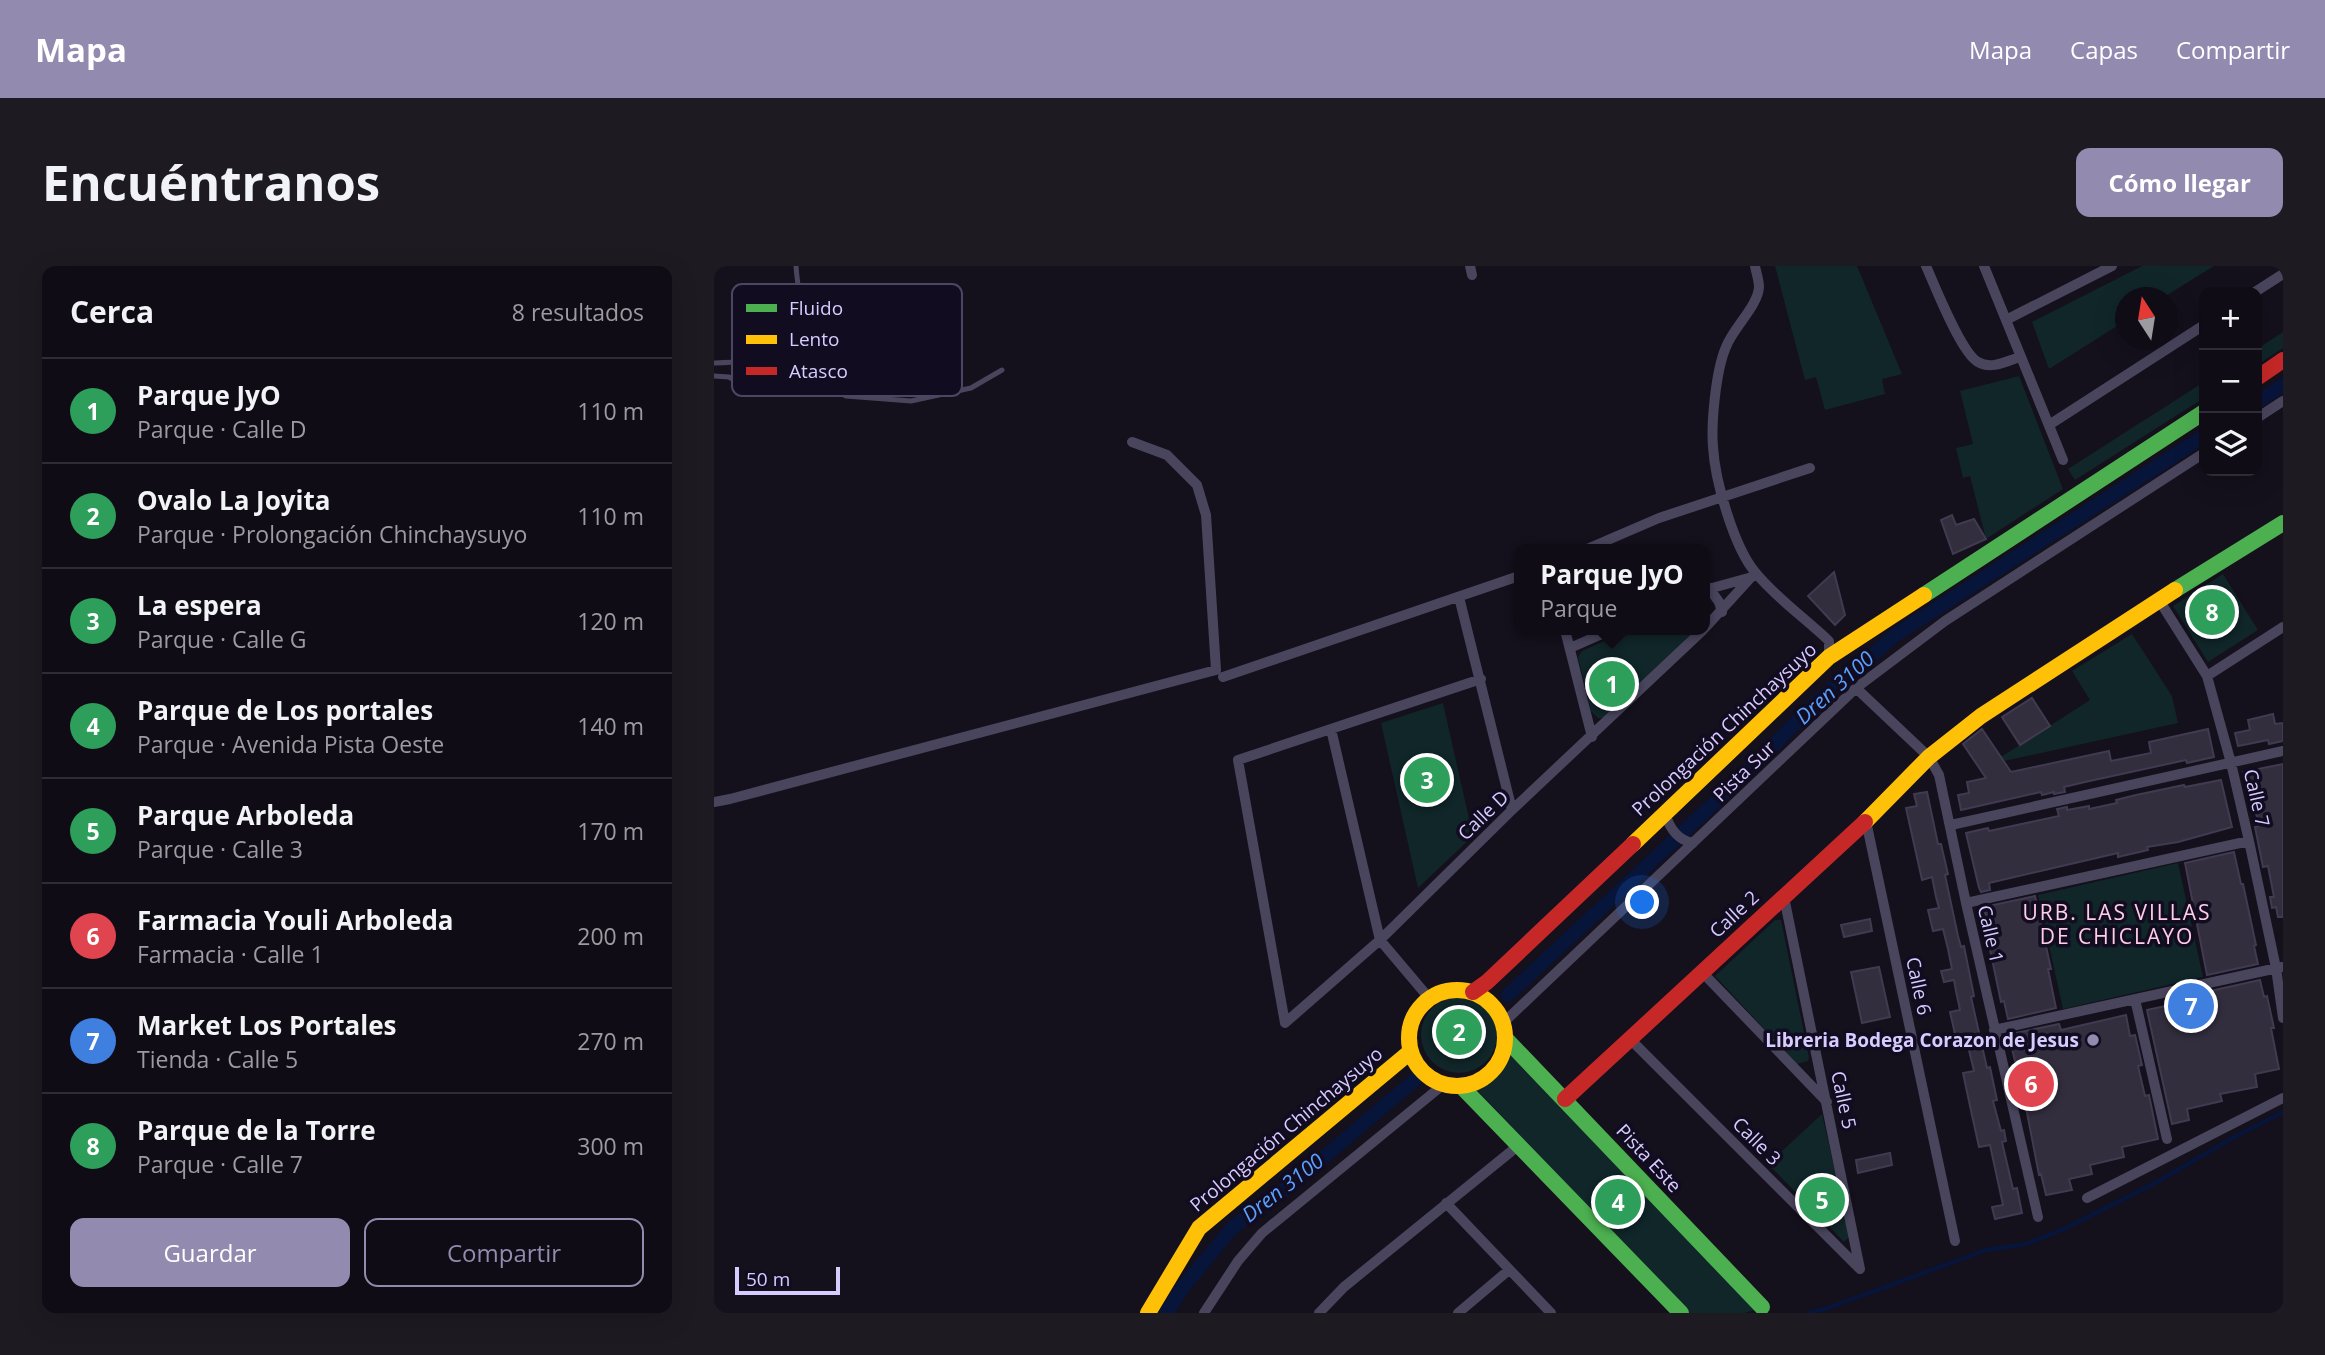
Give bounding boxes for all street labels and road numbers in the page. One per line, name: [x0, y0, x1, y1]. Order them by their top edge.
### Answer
street label: Prolongación Chinchaysuyo: [1626, 636, 1822, 822]
street label: Pista Sur: [1707, 735, 1781, 807]
street label: Calle 7: [2238, 767, 2276, 829]
street label: Calle D: [1452, 784, 1514, 846]
street label: Calle 2: [1704, 885, 1764, 943]
street label: Calle 1: [1972, 903, 2010, 965]
street label: Calle 6: [1900, 955, 1938, 1017]
street label: Prolongación Chinchaysuyo: [1184, 1041, 1388, 1217]
street label: Calle 5: [1825, 1069, 1863, 1131]
street label: Calle 3: [1727, 1111, 1787, 1171]
street label: Pista Este: [1611, 1118, 1687, 1198]

